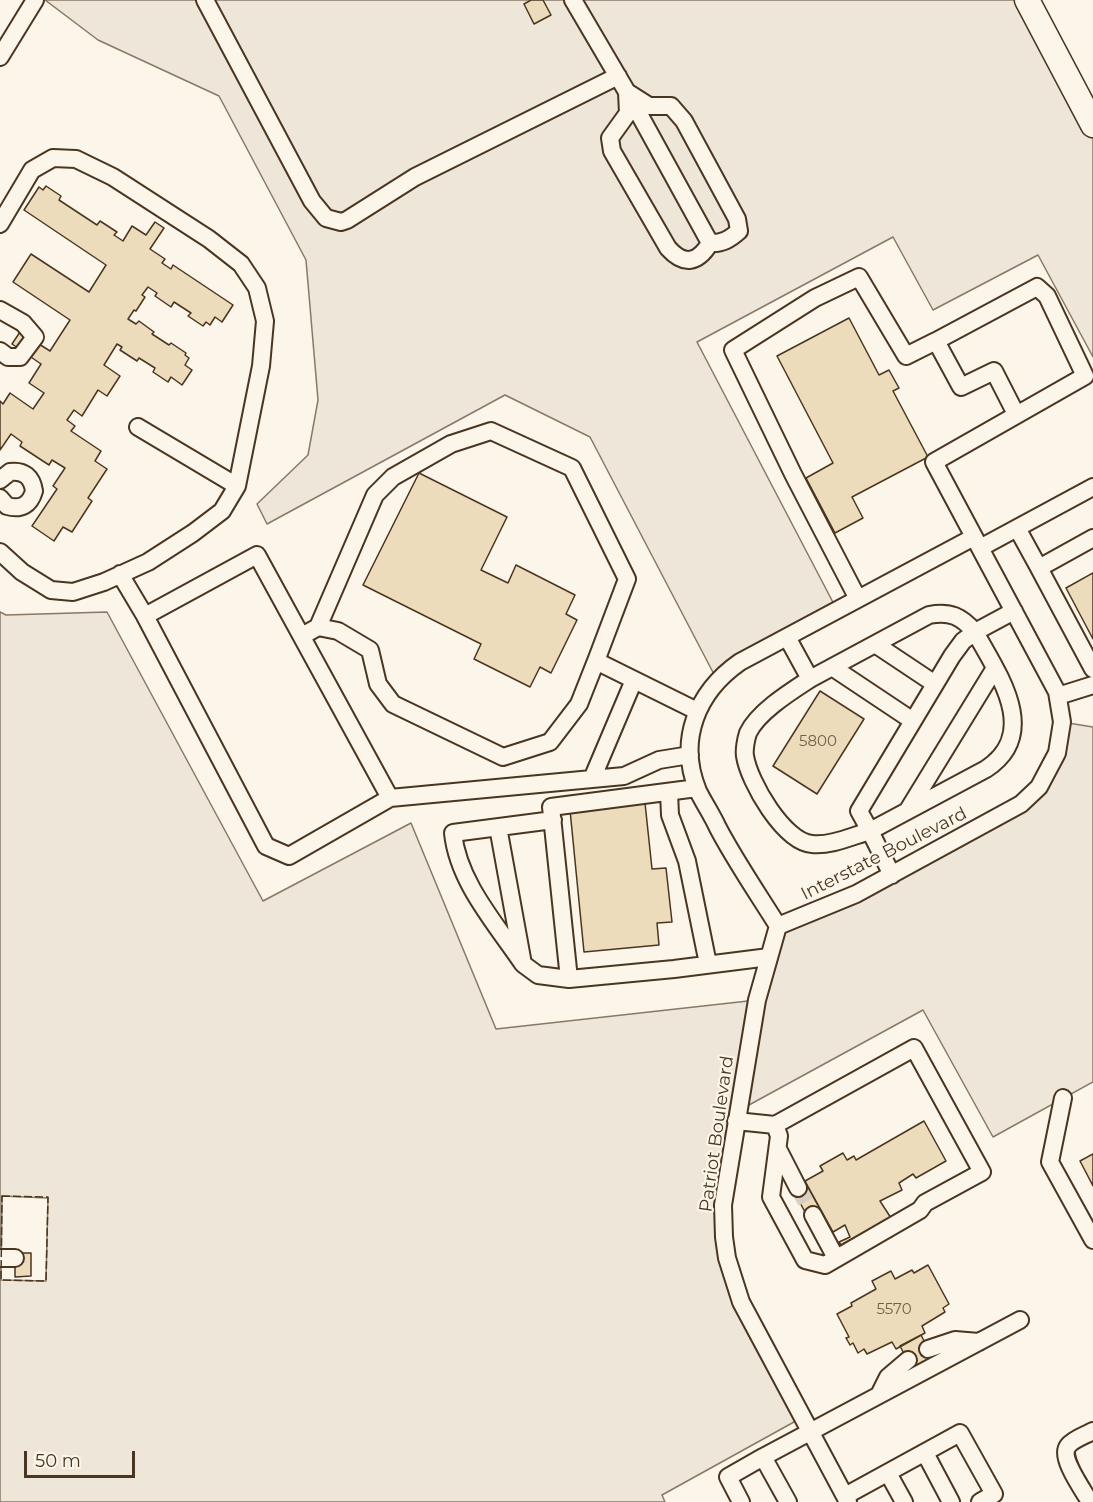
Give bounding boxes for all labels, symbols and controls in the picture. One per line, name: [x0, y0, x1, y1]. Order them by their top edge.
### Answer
house number: 5800: [799, 733, 837, 751]
street label: Interstate Boulevard: [797, 803, 971, 905]
street label: Patriot Boulevard: [695, 1055, 739, 1213]
house number: 5570: [876, 1301, 912, 1319]
scale bar: [27, 1439, 138, 1477]
text: 50 m: [35, 1450, 81, 1472]

